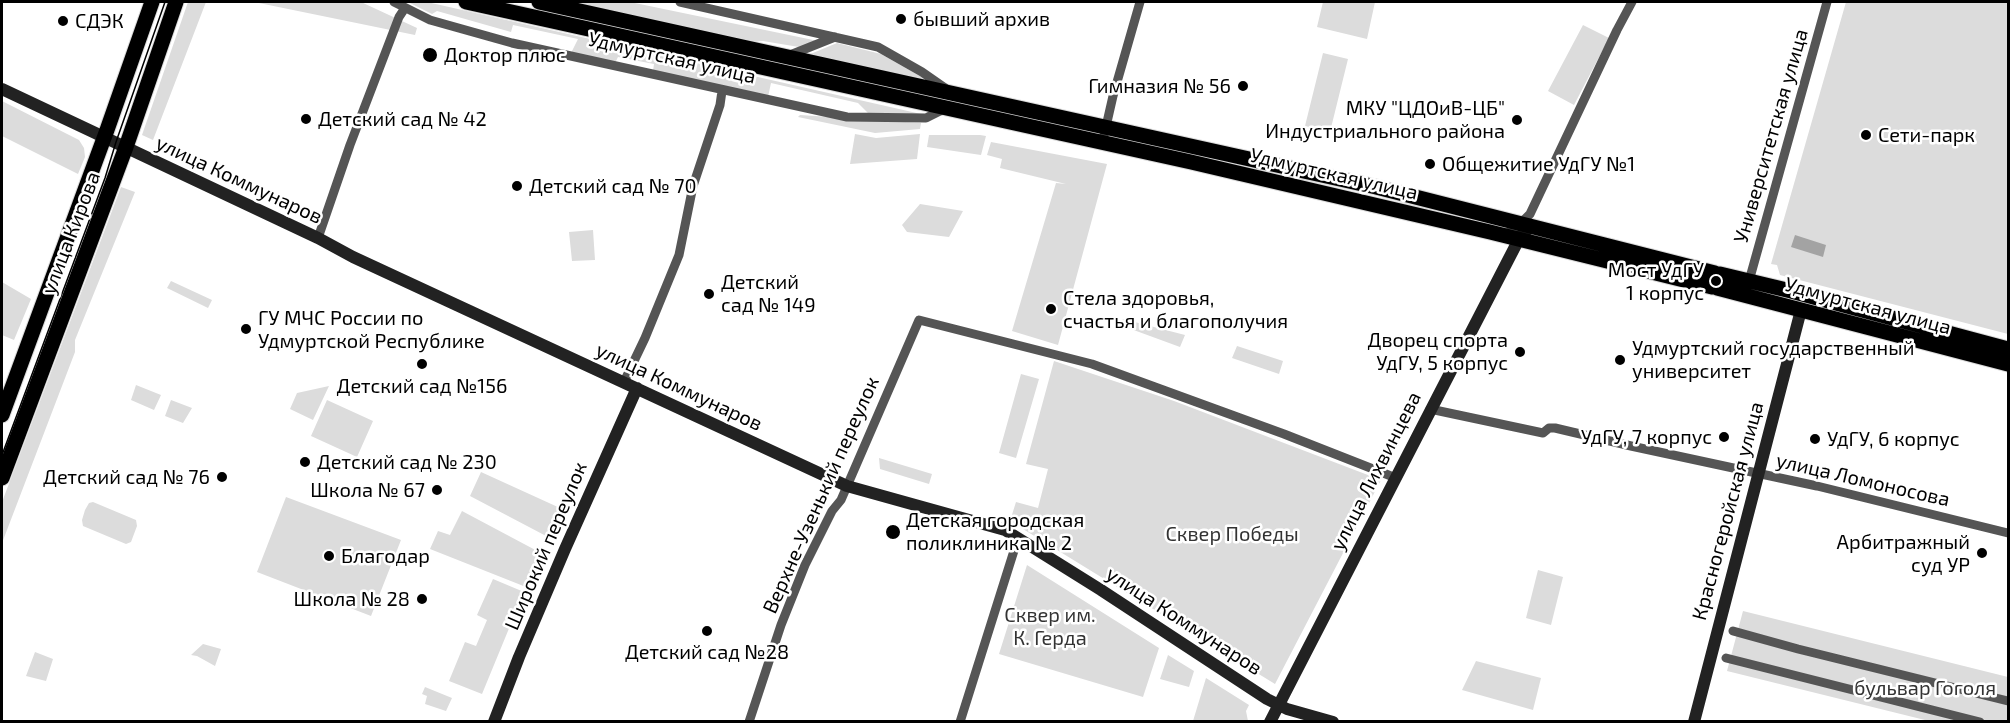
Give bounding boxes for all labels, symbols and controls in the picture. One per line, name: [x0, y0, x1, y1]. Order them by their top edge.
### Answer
place label: бывший архив: [913, 7, 1050, 31]
place label: СДЭК: [75, 9, 124, 33]
marker: бывший архив: [894, 12, 908, 26]
marker: СДЭК: [56, 14, 70, 28]
street label: Университетская улица: [1729, 26, 1813, 246]
street label: Удмуртская улица: [586, 27, 758, 89]
place label: Доктор плюс: [444, 43, 566, 67]
marker: Доктор плюс: [421, 46, 439, 64]
place label: Гимназия № 56: [1088, 74, 1231, 98]
marker: Гимназия № 56: [1236, 79, 1250, 93]
place label: МКУ "ЦДОиВ-ЦБ" Индустриального района: [1265, 96, 1505, 143]
place label: Детский сад № 42: [318, 107, 487, 131]
marker: Детский сад № 42: [299, 112, 313, 126]
marker: МКУ "ЦДОиВ-ЦБ" Индустриального района: [1510, 113, 1524, 127]
place label: Сети-парк: [1878, 123, 1975, 147]
marker: Сети-парк: [1859, 128, 1873, 142]
street label: улица Коммунаров: [152, 131, 326, 229]
street label: Удмуртская улица: [1248, 143, 1420, 205]
place label: Общежитие УдГУ №1: [1442, 152, 1635, 176]
marker: Общежитие УдГУ №1: [1423, 157, 1437, 171]
street label: улица Кирова: [37, 168, 105, 298]
place label: Детский сад № 70: [529, 174, 697, 198]
marker: Детский сад № 70: [510, 179, 524, 193]
place label: Мост УдГУ 1 корпус: [1608, 258, 1704, 305]
place label: Детский сад № 149: [721, 270, 816, 317]
street label: Удмуртская улица: [1782, 272, 1954, 340]
marker: Мост УдГУ 1 корпус: [1709, 274, 1723, 288]
place label: Стела здоровья, счастья и благополучия: [1063, 286, 1288, 333]
marker: Детский сад № 149: [702, 287, 716, 301]
marker: Стела здоровья, счастья и благополучия: [1044, 302, 1058, 316]
place label: ГУ МЧС России по Удмуртской Республике: [258, 306, 485, 353]
marker: ГУ МЧС России по Удмуртской Республике: [239, 322, 253, 336]
place label: Дворец спорта УдГУ, 5 корпус: [1368, 328, 1508, 375]
place label: Удмуртский государственный университет: [1632, 336, 1914, 383]
street label: улица Коммунаров: [592, 338, 766, 436]
marker: Дворец спорта УдГУ, 5 корпус: [1513, 345, 1527, 359]
marker: Удмуртский государственный университет: [1613, 353, 1627, 367]
marker: Детский сад №156: [415, 357, 429, 371]
street label: Верхне-Узенький переулок: [758, 373, 884, 617]
place label: Детский сад №156: [337, 374, 507, 398]
street label: улица Лихвинцева: [1326, 388, 1426, 554]
street label: Красногеройская улица: [1687, 399, 1769, 623]
place label: УдГУ, 7 корпус: [1581, 425, 1712, 449]
place label: УдГУ, 6 корпус: [1827, 427, 1960, 451]
marker: УдГУ, 7 корпус: [1717, 430, 1731, 444]
marker: УдГУ, 6 корпус: [1808, 432, 1822, 446]
street label: улица Ломоносова: [1774, 448, 1952, 512]
place label: Детский сад № 230: [317, 450, 497, 474]
marker: Детский сад № 230: [298, 455, 312, 469]
street label: Широкий переулок: [500, 458, 592, 634]
place label: Детский сад № 76: [43, 465, 210, 489]
marker: Детский сад № 76: [215, 470, 229, 484]
place label: Школа № 67: [310, 478, 425, 502]
marker: Школа № 67: [430, 483, 444, 497]
place label: Детская городская поликлиника № 2: [906, 508, 1084, 555]
park label: Сквер Победы: [1165, 522, 1299, 546]
marker: Детская городская поликлиника № 2: [884, 523, 902, 541]
place label: Арбитражный суд УР: [1837, 530, 1970, 577]
place label: Благодар: [341, 544, 430, 568]
marker: Арбитражный суд УР: [1975, 546, 1989, 560]
marker: Благодар: [322, 549, 336, 563]
street label: улица Коммунаров: [1102, 562, 1266, 680]
place label: Школа № 28: [294, 587, 410, 611]
marker: Школа № 28: [415, 592, 429, 606]
park label: Сквер им. К. Герда: [1004, 603, 1096, 650]
marker: Детский сад №28: [700, 624, 714, 638]
place label: Детский сад №28: [625, 640, 789, 664]
park label: бульвар Гоголя: [1854, 676, 1996, 700]

